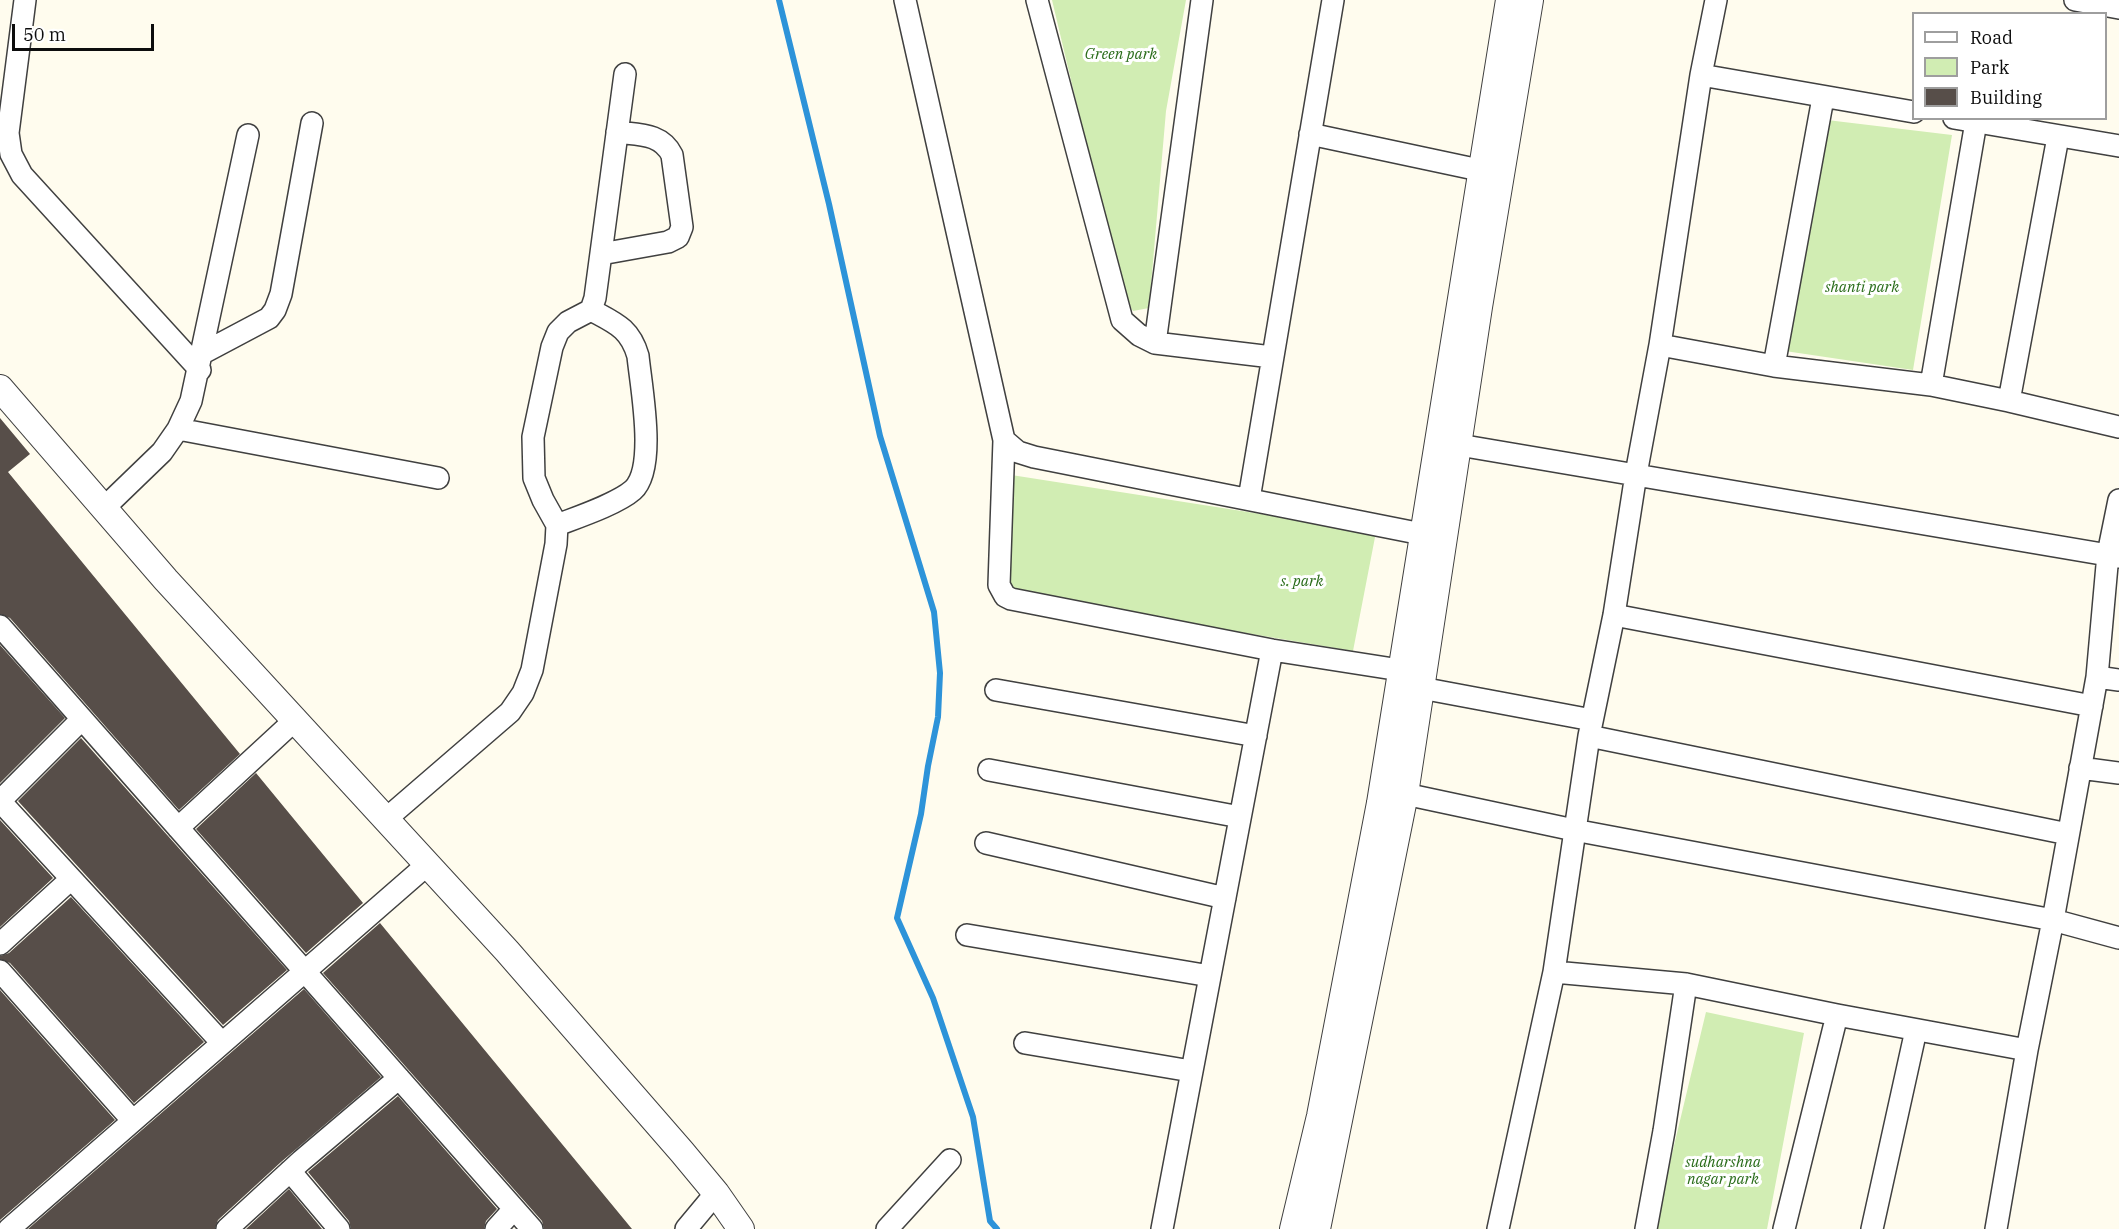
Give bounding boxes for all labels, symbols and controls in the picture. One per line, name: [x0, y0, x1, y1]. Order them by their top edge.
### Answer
scale bar: [15, 12, 158, 50]
legend: [1912, 12, 2107, 120]
text: 50 m: [23, 23, 66, 46]
text: Road: [1970, 26, 2013, 49]
park label: Green park: [1085, 46, 1157, 64]
text: Park: [1970, 56, 2009, 79]
text: Building: [1970, 86, 2042, 109]
park label: shanti park: [1825, 279, 1899, 297]
park label: s. park: [1281, 573, 1323, 591]
park label: sudharshna nagar park: [1685, 1154, 1761, 1189]

